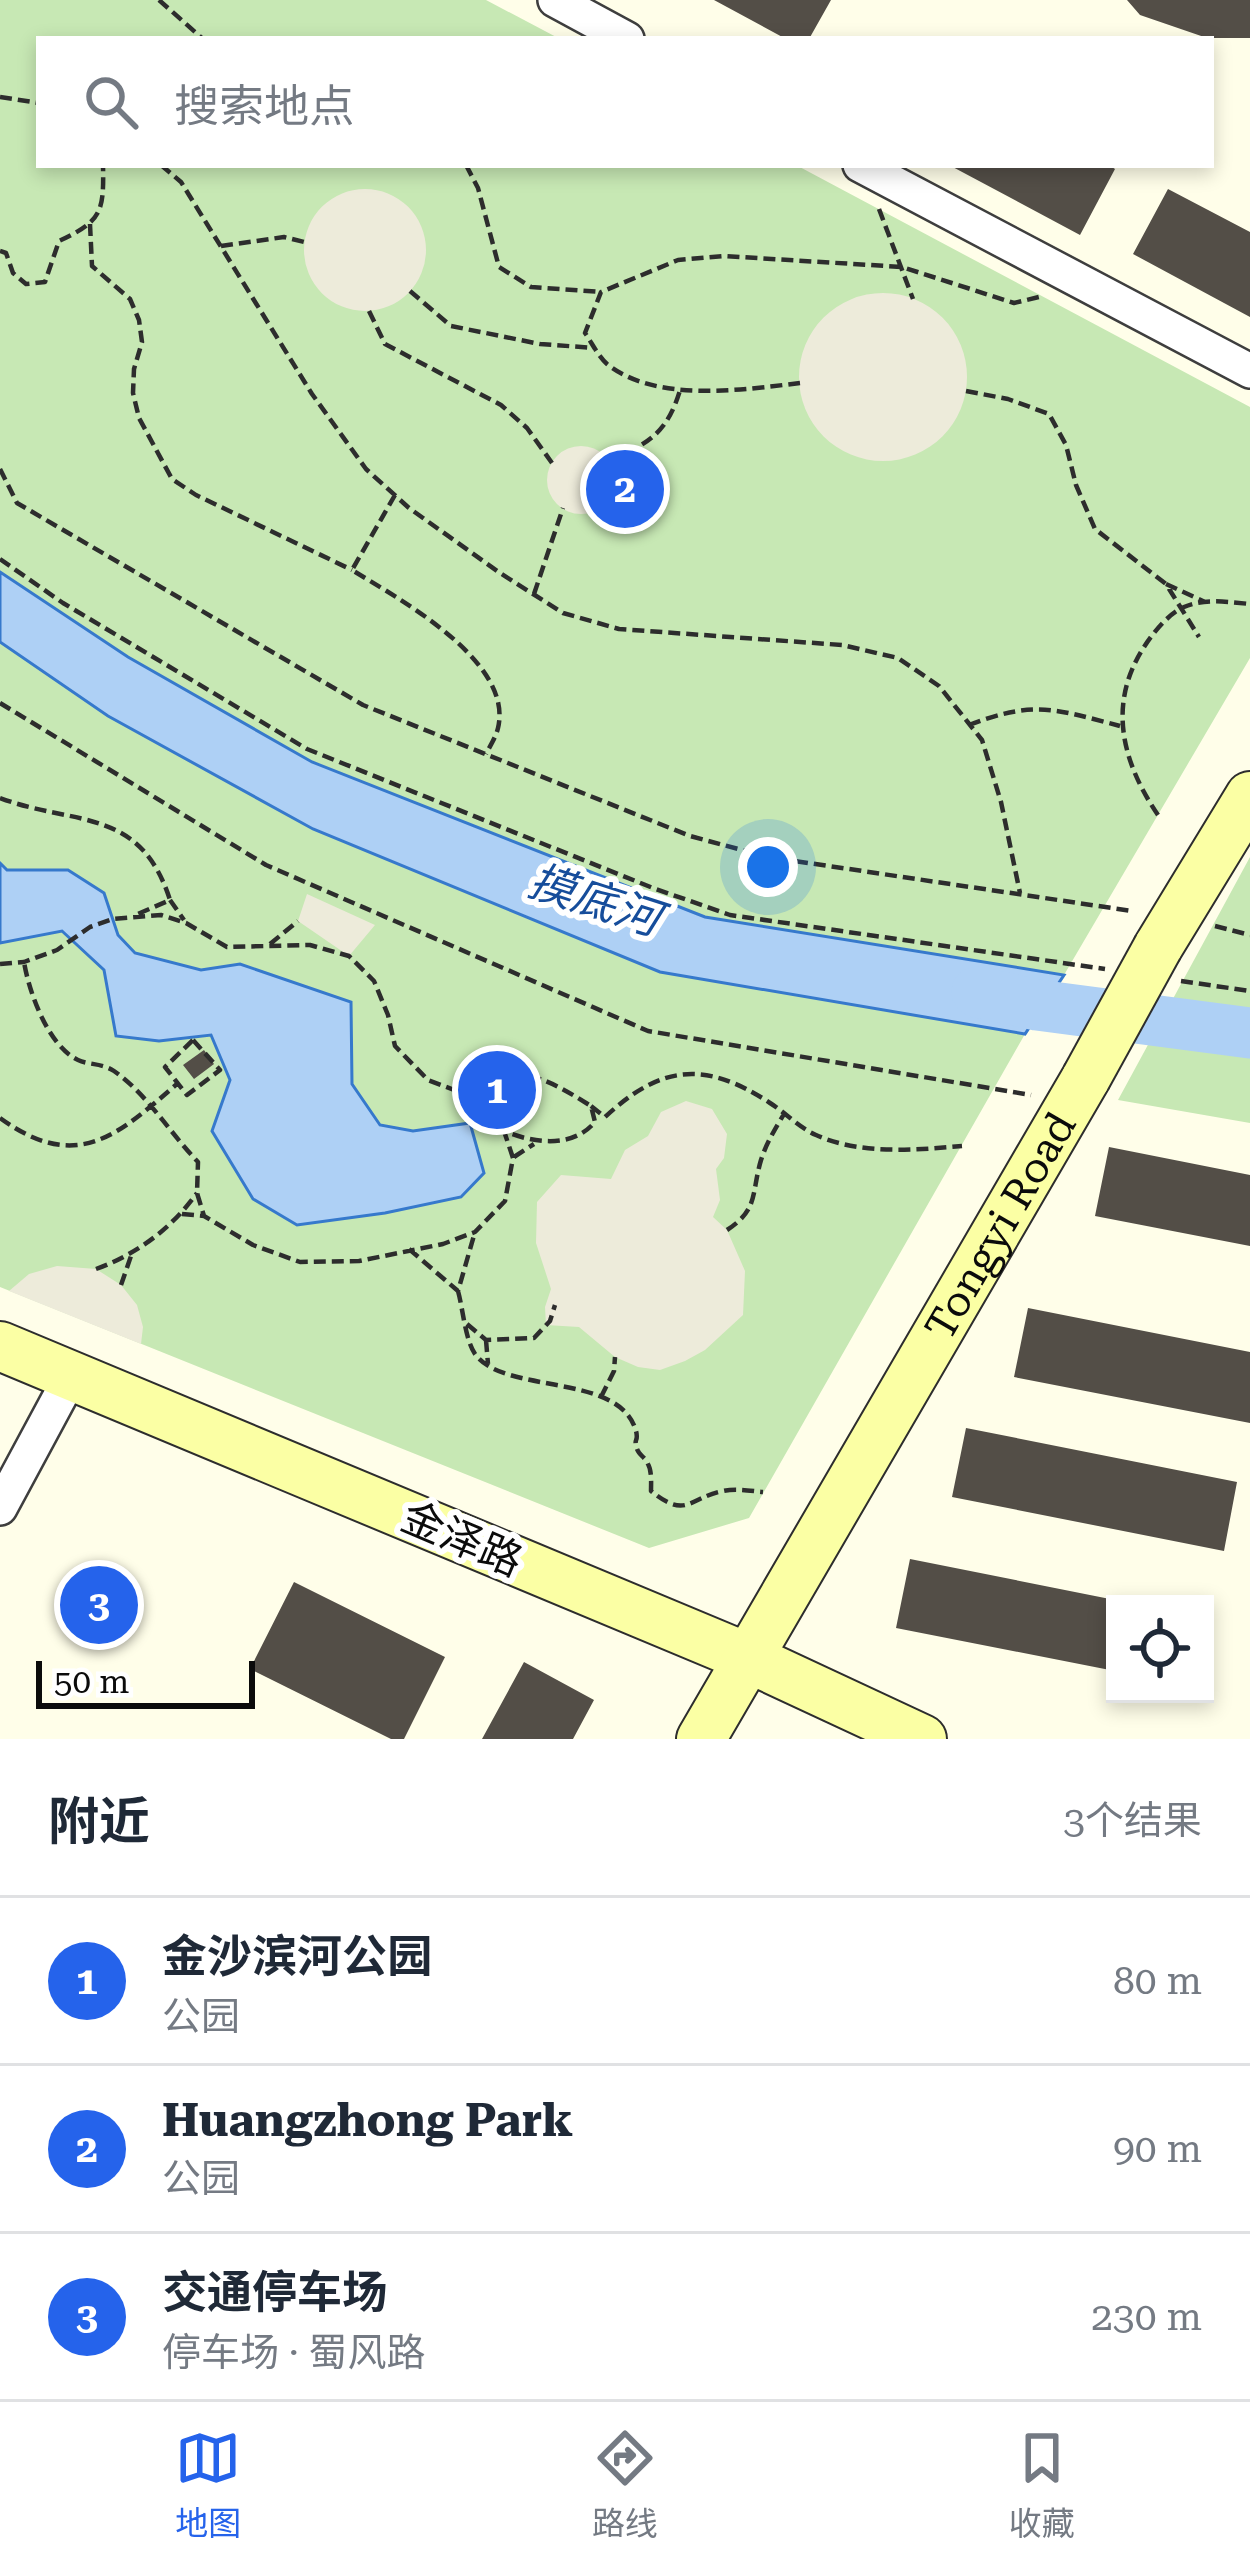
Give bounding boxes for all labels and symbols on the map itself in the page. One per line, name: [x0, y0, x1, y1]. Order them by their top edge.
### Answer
pin: 2: [586, 444, 664, 534]
your location: [738, 837, 798, 897]
water label: 摸底河: [523, 854, 675, 949]
pin: 1: [458, 1045, 536, 1135]
street label: Tongyi Road: [915, 1103, 1085, 1348]
street label: 金泽路: [394, 1492, 530, 1586]
pin: 3: [60, 1560, 138, 1650]
scale bar: [36, 1655, 255, 1708]

